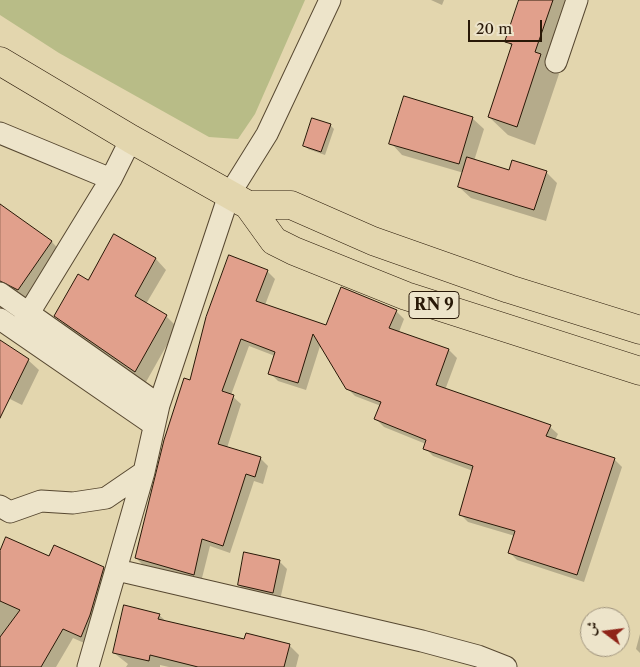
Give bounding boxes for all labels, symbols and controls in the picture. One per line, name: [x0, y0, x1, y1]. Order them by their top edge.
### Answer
scale bar: [470, 10, 544, 42]
text: 20 m: [476, 19, 512, 38]
road number: RN 9: [409, 292, 459, 318]
north arrow: [580, 607, 630, 657]
text: ش: [581, 619, 602, 637]

